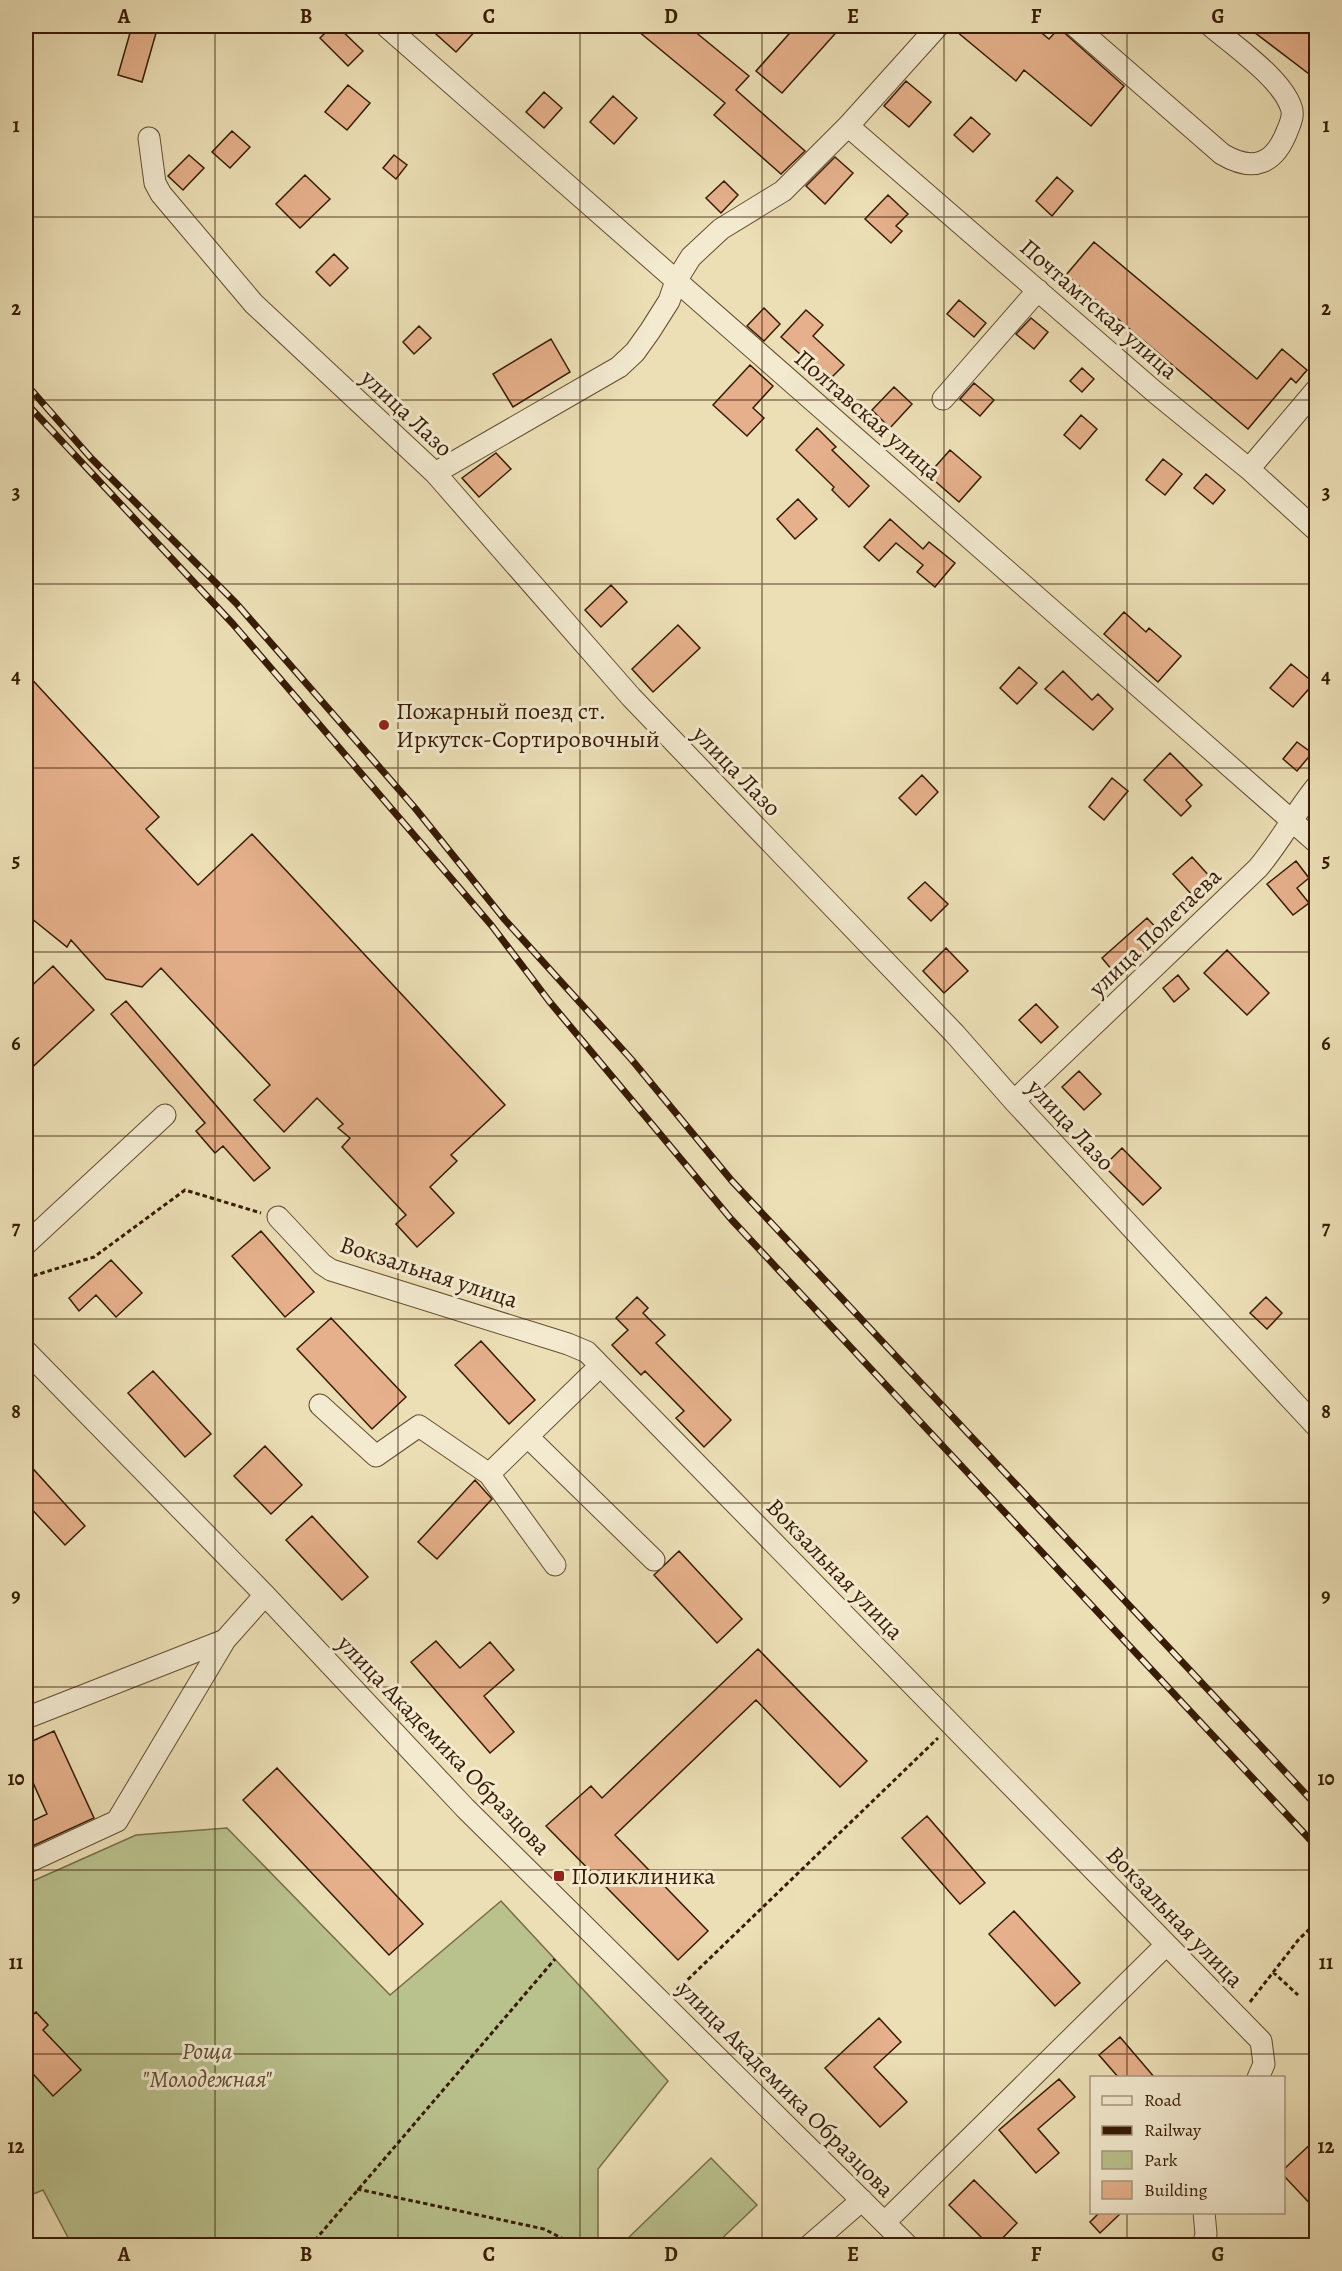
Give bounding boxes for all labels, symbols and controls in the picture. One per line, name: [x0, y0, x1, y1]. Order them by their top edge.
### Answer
text: A: [117, 3, 131, 30]
text: B: [300, 3, 312, 30]
text: C: [483, 3, 495, 30]
text: D: [664, 3, 678, 30]
text: E: [847, 3, 859, 30]
text: F: [1031, 3, 1042, 30]
text: G: [1211, 3, 1225, 30]
text: 1: [12, 112, 20, 139]
text: 1: [1322, 112, 1330, 139]
street label: Почтамтская улица: [1013, 231, 1185, 387]
text: 2: [11, 295, 21, 322]
text: 2: [1321, 295, 1331, 322]
street label: Полтавская улица: [788, 342, 948, 488]
street label: улица Лазо: [353, 362, 460, 464]
text: 3: [12, 479, 20, 506]
text: 3: [1322, 479, 1330, 506]
text: 4: [11, 663, 21, 690]
text: 4: [1321, 663, 1331, 690]
place label: Пожарный поезд ст. Иркутск-Сортировочный: [396, 695, 660, 755]
marker: Пожарный поезд ст. Иркутск-Сортировочный: [377, 718, 391, 732]
street label: улица Лазо: [685, 718, 788, 823]
text: 5: [12, 847, 20, 874]
text: 5: [1322, 847, 1330, 874]
street label: улица Полетаева: [1081, 860, 1228, 1004]
text: 6: [11, 1030, 21, 1057]
text: 6: [1321, 1030, 1331, 1057]
street label: улица Лазо: [1020, 1071, 1122, 1178]
text: 7: [12, 1214, 21, 1241]
text: 7: [1322, 1214, 1331, 1241]
street label: Вокзальная улица: [336, 1228, 522, 1316]
text: 8: [11, 1398, 21, 1425]
text: 8: [1321, 1398, 1331, 1425]
street label: Вокзальная улица: [759, 1491, 911, 1647]
text: 9: [11, 1582, 21, 1609]
text: 9: [1321, 1582, 1331, 1609]
street label: улица Академика Образцова: [330, 1627, 558, 1862]
text: 10: [7, 1765, 25, 1792]
text: 10: [1317, 1765, 1335, 1792]
street label: Вокзальная улица: [1099, 1839, 1251, 1995]
place label: Поликлиника: [571, 1860, 715, 1892]
marker: Поликлиника: [552, 1869, 566, 1883]
text: 11: [9, 1949, 23, 1976]
text: 11: [1319, 1949, 1333, 1976]
street label: улица Академика Образцова: [670, 1973, 901, 2204]
park label: Роща "Молодежная": [142, 2035, 273, 2095]
legend: [1090, 2076, 1285, 2214]
text: Road: [1144, 2088, 1182, 2112]
text: Railway: [1144, 2118, 1202, 2142]
text: 12: [8, 2133, 25, 2160]
text: 12: [1318, 2133, 1335, 2160]
text: Park: [1144, 2148, 1178, 2172]
text: Building: [1144, 2178, 1208, 2202]
text: A: [117, 2241, 131, 2268]
text: B: [300, 2241, 312, 2268]
text: C: [483, 2241, 495, 2268]
text: D: [664, 2241, 678, 2268]
text: E: [847, 2241, 859, 2268]
text: F: [1031, 2241, 1042, 2268]
text: G: [1211, 2241, 1225, 2268]

